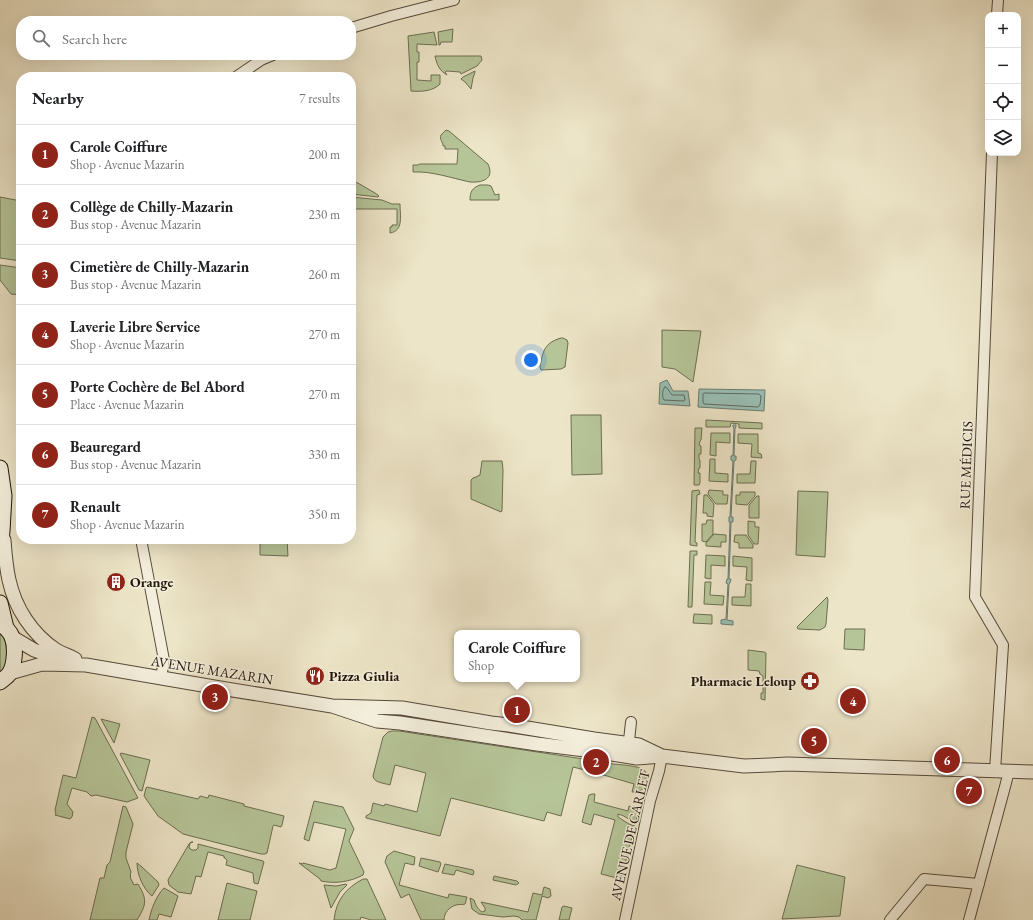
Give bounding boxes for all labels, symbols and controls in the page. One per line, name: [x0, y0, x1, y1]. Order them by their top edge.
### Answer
map controls: [985, 12, 1021, 156]
button: +: [985, 12, 1021, 48]
search box: [16, 16, 356, 60]
icon: search: [30, 27, 52, 49]
text: Search here: [62, 29, 127, 48]
button: −: [985, 48, 1021, 84]
button: locate: [985, 84, 1021, 120]
text: Nearby: [32, 87, 84, 109]
text: 7 results: [299, 90, 340, 107]
button: layers: [985, 120, 1021, 156]
text: Carole Coiffure: [70, 137, 167, 156]
text: 1: [42, 146, 48, 163]
text: 200 m: [309, 146, 340, 163]
text: Shop · Avenue Mazarin: [70, 156, 185, 173]
text: Collège de Chilly-Mazarin: [70, 197, 233, 216]
text: 2: [42, 206, 48, 223]
text: 230 m: [309, 206, 340, 223]
text: Bus stop · Avenue Mazarin: [70, 216, 201, 233]
text: Cimetière de Chilly-Mazarin: [70, 257, 249, 276]
text: 3: [42, 266, 48, 283]
text: 260 m: [309, 266, 340, 283]
text: Bus stop · Avenue Mazarin: [70, 276, 201, 293]
text: Laverie Libre Service: [70, 317, 200, 336]
text: 4: [42, 326, 48, 343]
text: 270 m: [309, 326, 340, 343]
text: Shop · Avenue Mazarin: [70, 336, 185, 353]
your location: [521, 350, 541, 370]
text: Porte Cochère de Bel Abord: [70, 377, 245, 396]
text: 5: [42, 386, 48, 403]
text: 270 m: [309, 386, 340, 403]
text: Place · Avenue Mazarin: [70, 396, 184, 413]
street label: RUE MÉDICIS: [955, 421, 977, 509]
text: Beauregard: [70, 437, 141, 456]
text: 6: [42, 446, 48, 463]
text: 330 m: [309, 446, 340, 463]
text: Bus stop · Avenue Mazarin: [70, 456, 201, 473]
text: Renault: [70, 497, 121, 516]
text: 7: [42, 506, 48, 523]
text: 350 m: [309, 506, 340, 523]
text: Shop · Avenue Mazarin: [70, 516, 185, 533]
building icon: Orange: [105, 571, 127, 593]
place label: Orange: [130, 573, 173, 591]
popup: [454, 630, 580, 682]
text: Carole Coiffure: [468, 638, 566, 657]
street label: AVENUE MAZARIN: [149, 651, 274, 689]
text: Shop: [468, 657, 494, 674]
restaurant icon: Pizza Giulia: [304, 665, 326, 687]
place label: Pizza Giulia: [329, 667, 400, 685]
pharmacy icon: Pharmacie Leloup: [799, 670, 821, 692]
place label: Pharmacie Leloup: [691, 672, 796, 690]
pin: 3: [202, 682, 228, 712]
pin: 4: [840, 686, 866, 716]
pin: 1: [504, 695, 530, 725]
pin: 5: [801, 726, 827, 756]
pin: 6: [934, 745, 960, 775]
pin: 2: [583, 747, 609, 777]
street label: AVENUE DE CARLET: [606, 767, 654, 903]
pin: 7: [956, 776, 982, 806]

